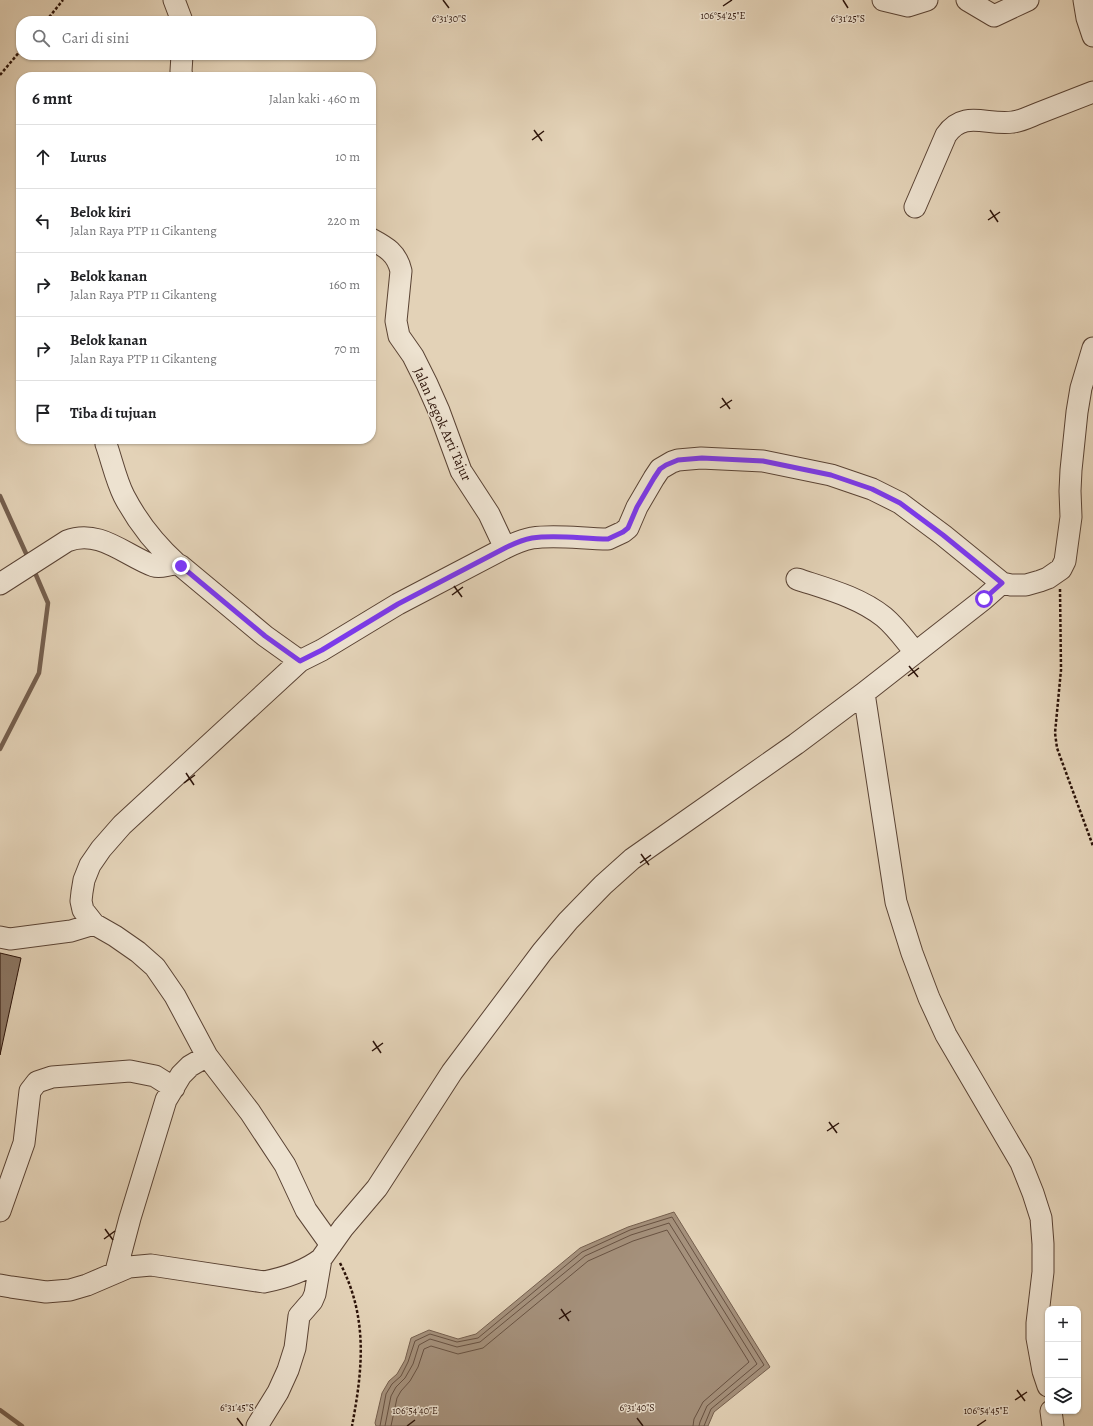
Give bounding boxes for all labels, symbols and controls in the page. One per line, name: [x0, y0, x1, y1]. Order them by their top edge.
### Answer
text: 106°54'25"E: [701, 9, 746, 22]
text: 6°31'30"S: [432, 12, 466, 25]
text: 6°31'25"S: [831, 12, 865, 25]
search box: [16, 16, 376, 60]
icon: search: [30, 27, 52, 49]
text: Cari di sini: [62, 28, 129, 48]
text: 6 mnt: [32, 87, 72, 110]
text: Jalan kaki · 460 m: [269, 90, 360, 107]
icon: ahead: [32, 146, 54, 168]
text: Lurus: [70, 147, 107, 167]
text: 10 m: [335, 148, 360, 165]
text: Belok kiri: [70, 202, 131, 222]
icon: left: [32, 210, 54, 232]
text: 220 m: [327, 212, 360, 229]
text: Jalan Raya PTP 11 Cikanteng: [70, 222, 217, 239]
text: Belok kanan: [70, 266, 147, 286]
icon: right: [32, 274, 54, 296]
text: 160 m: [329, 276, 360, 293]
text: Jalan Raya PTP 11 Cikanteng: [70, 286, 217, 303]
text: Belok kanan: [70, 330, 147, 350]
icon: right: [32, 338, 54, 360]
text: 70 m: [334, 340, 360, 357]
text: Jalan Raya PTP 11 Cikanteng: [70, 350, 217, 367]
street label: Jalan Legok Arti Tajur: [409, 364, 476, 485]
icon: arrive: [32, 402, 54, 424]
text: Tiba di tujuan: [70, 403, 156, 423]
route end: [172, 557, 190, 575]
route start: [975, 590, 993, 608]
map controls: [1045, 1306, 1081, 1414]
button: +: [1045, 1306, 1081, 1342]
button: −: [1045, 1342, 1081, 1378]
button: layers: [1045, 1378, 1081, 1414]
text: 6°31'45"S: [220, 1401, 254, 1414]
text: 6°31'40"S: [619, 1401, 655, 1414]
text: 106°54'40"E: [392, 1404, 438, 1417]
text: 106°54'45"E: [964, 1404, 1008, 1417]

